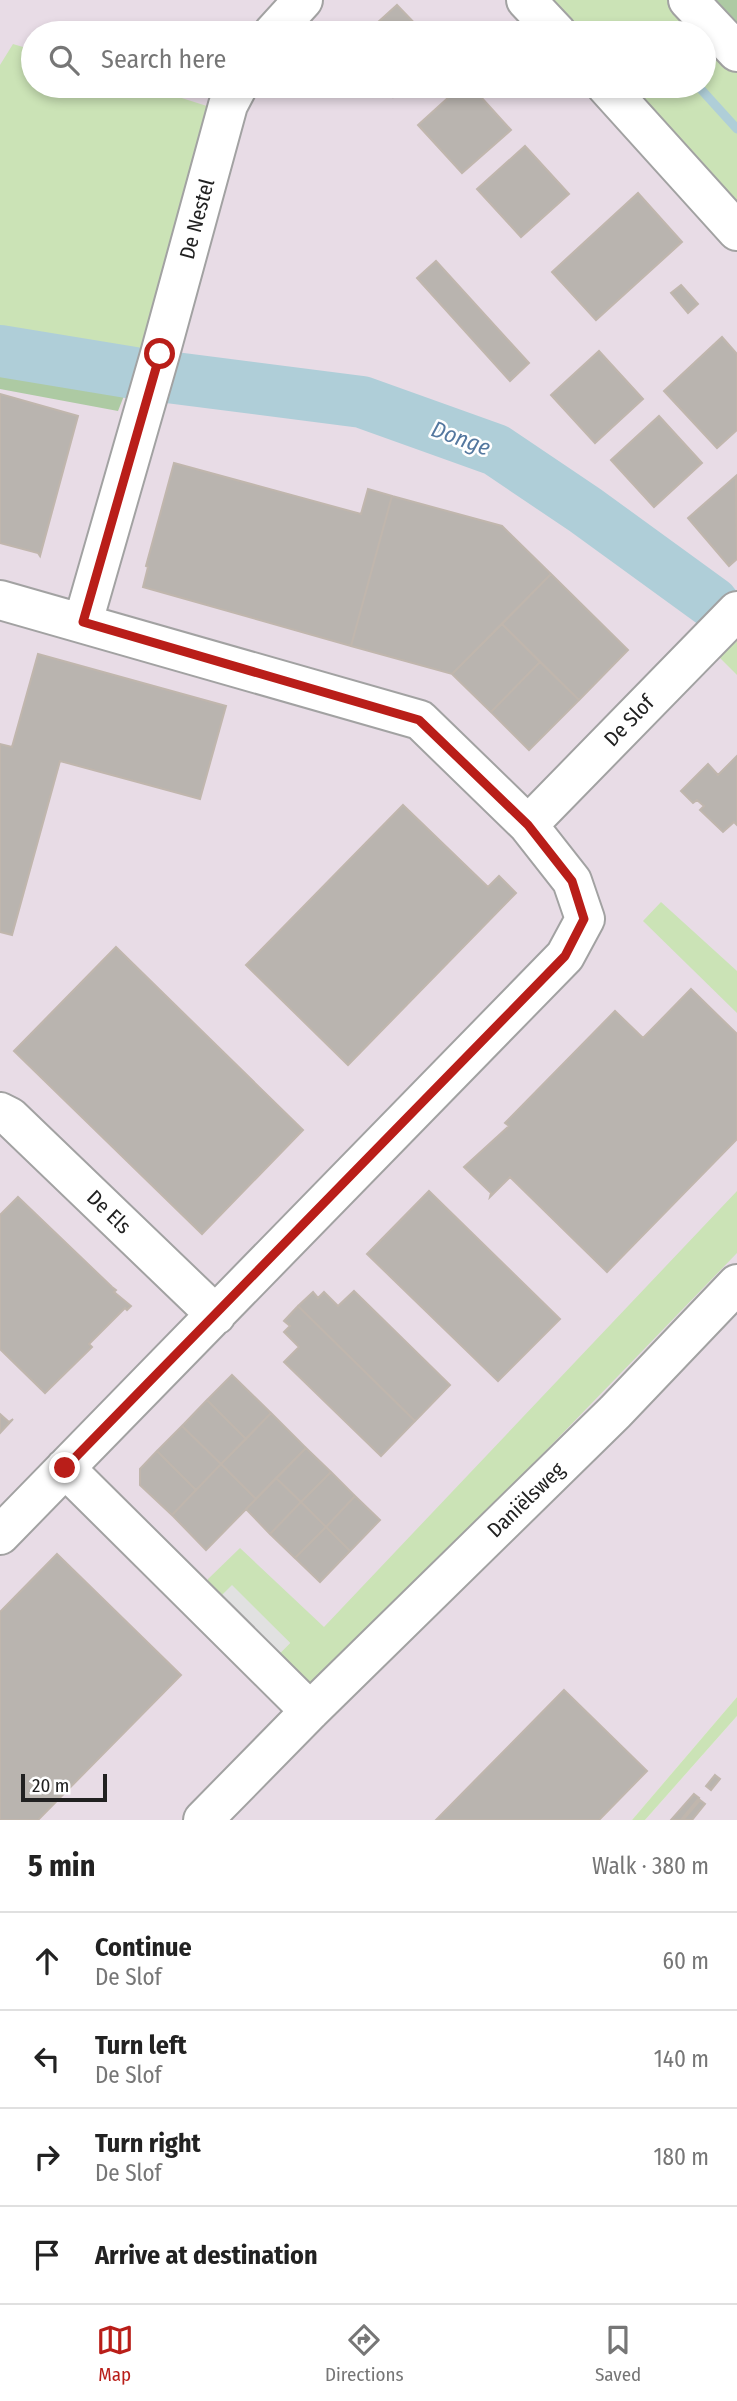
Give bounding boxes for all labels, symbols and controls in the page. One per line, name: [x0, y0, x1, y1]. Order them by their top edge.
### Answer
search box: [21, 21, 716, 98]
icon: search: [45, 41, 83, 79]
text: Search here: [101, 44, 226, 75]
street label: De Nestel: [174, 176, 220, 262]
route start: [144, 338, 175, 369]
water label: Donge: [428, 415, 494, 462]
street label: De Slof: [599, 689, 661, 752]
street label: De Els: [81, 1185, 137, 1239]
route end: [49, 1452, 80, 1483]
street label: Daniëlsweg: [482, 1457, 570, 1543]
scale bar: [21, 1771, 107, 1803]
text: 20 m: [32, 1774, 69, 1797]
text: 5 min: [28, 1848, 95, 1884]
text: Walk · 380 m: [592, 1852, 709, 1880]
text: Continue: [95, 1932, 192, 1963]
icon: ahead: [28, 1942, 66, 1980]
text: 60 m: [663, 1947, 709, 1975]
text: De Slof: [95, 1963, 162, 1991]
text: Turn left: [95, 2030, 187, 2061]
icon: left: [28, 2040, 66, 2078]
text: 140 m: [654, 2045, 709, 2073]
text: De Slof: [95, 2061, 162, 2089]
text: Turn right: [95, 2128, 201, 2159]
icon: right: [28, 2138, 66, 2176]
text: 180 m: [653, 2143, 709, 2171]
text: De Slof: [95, 2159, 162, 2187]
icon: arrive: [28, 2236, 66, 2274]
text: Arrive at destination: [95, 2240, 318, 2271]
tab: Map: [96, 2321, 134, 2386]
tab: Directions: [325, 2321, 404, 2386]
tab: Saved: [595, 2321, 641, 2386]

